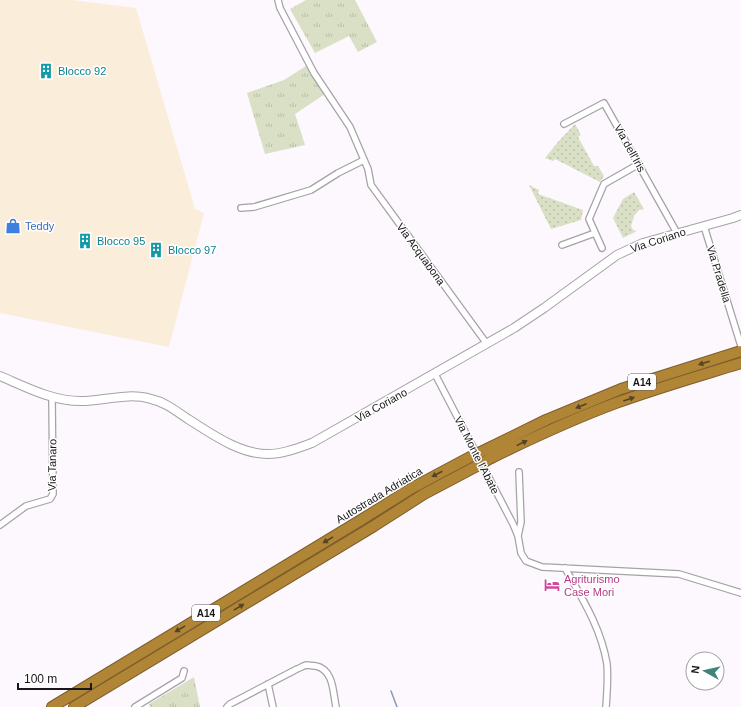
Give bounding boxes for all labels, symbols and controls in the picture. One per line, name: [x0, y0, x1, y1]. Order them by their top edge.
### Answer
building icon: Blocco 92: [37, 62, 55, 80]
place label: Blocco 92: [58, 65, 106, 77]
street label: Via dell'Iris: [612, 122, 648, 174]
shop icon: Teddy: [4, 217, 22, 235]
place label: Teddy: [25, 220, 55, 232]
street label: Via Acquabona: [394, 221, 448, 288]
street label: Via Coriano: [629, 225, 687, 255]
building icon: Blocco 95: [76, 232, 94, 250]
place label: Blocco 95: [97, 235, 145, 247]
building icon: Blocco 97: [147, 241, 165, 259]
place label: Blocco 97: [168, 244, 216, 256]
street label: Via Pradella: [705, 244, 734, 305]
one-way arrow: [697, 360, 709, 366]
road number: A14: [628, 374, 656, 390]
street label: Via Coriano: [353, 386, 409, 424]
one-way arrow: [623, 395, 635, 401]
one-way arrow: [575, 403, 587, 409]
street label: Via Monte l'Abate: [452, 414, 502, 496]
street label: Via Tanaro: [46, 439, 58, 491]
one-way arrow: [516, 440, 528, 446]
street label: Autostrada Adriatica: [334, 464, 425, 525]
one-way arrow: [432, 471, 443, 478]
one-way arrow: [322, 537, 334, 544]
place label: Agriturismo Case Mori: [564, 573, 620, 598]
hotel icon: Agriturismo Case Mori: [543, 576, 561, 594]
one-way arrow: [233, 604, 245, 611]
road number: A14: [192, 605, 220, 621]
one-way arrow: [175, 625, 185, 633]
north arrow: [685, 651, 725, 691]
scale bar: [18, 665, 91, 691]
text: N: [689, 665, 702, 674]
text: 100 m: [24, 672, 57, 686]

